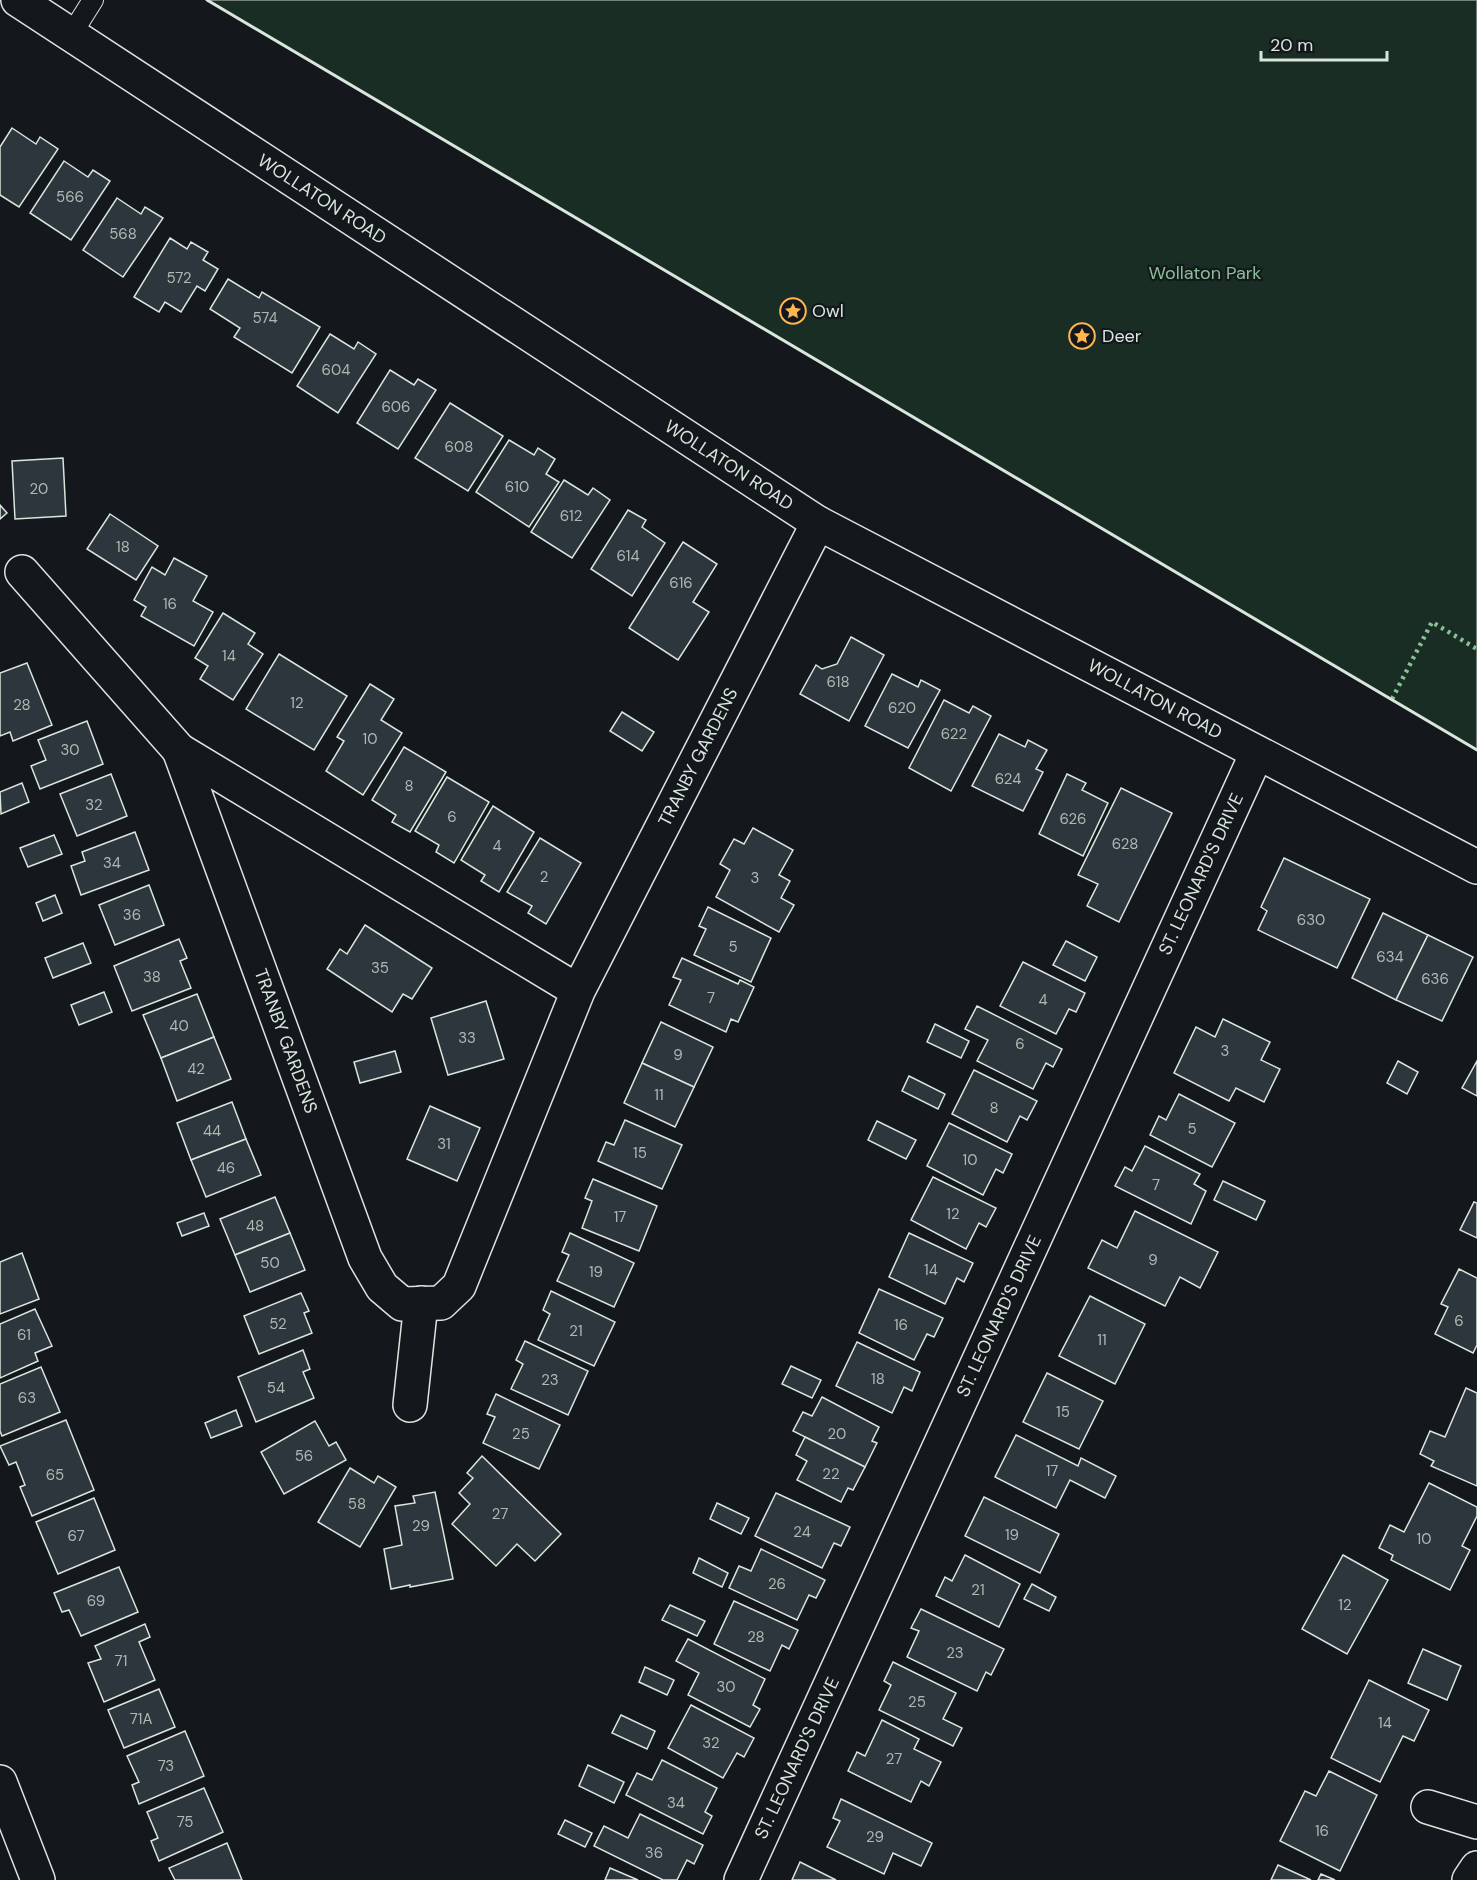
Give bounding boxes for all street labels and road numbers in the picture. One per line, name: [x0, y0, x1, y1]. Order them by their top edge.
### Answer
street label: WOLLATON ROAD: [253, 148, 391, 250]
street label: WOLLATON ROAD: [660, 414, 798, 516]
street label: WOLLATON ROAD: [1084, 653, 1226, 745]
street label: TRANBY GARDENS: [653, 684, 743, 830]
street label: ST. LEONARD'S DRIVE: [1153, 789, 1249, 959]
street label: TRANBY GARDENS: [249, 965, 323, 1117]
street label: ST. LEONARD'S DRIVE: [951, 1231, 1047, 1401]
street label: ST. LEONARD'S DRIVE: [749, 1673, 845, 1843]

